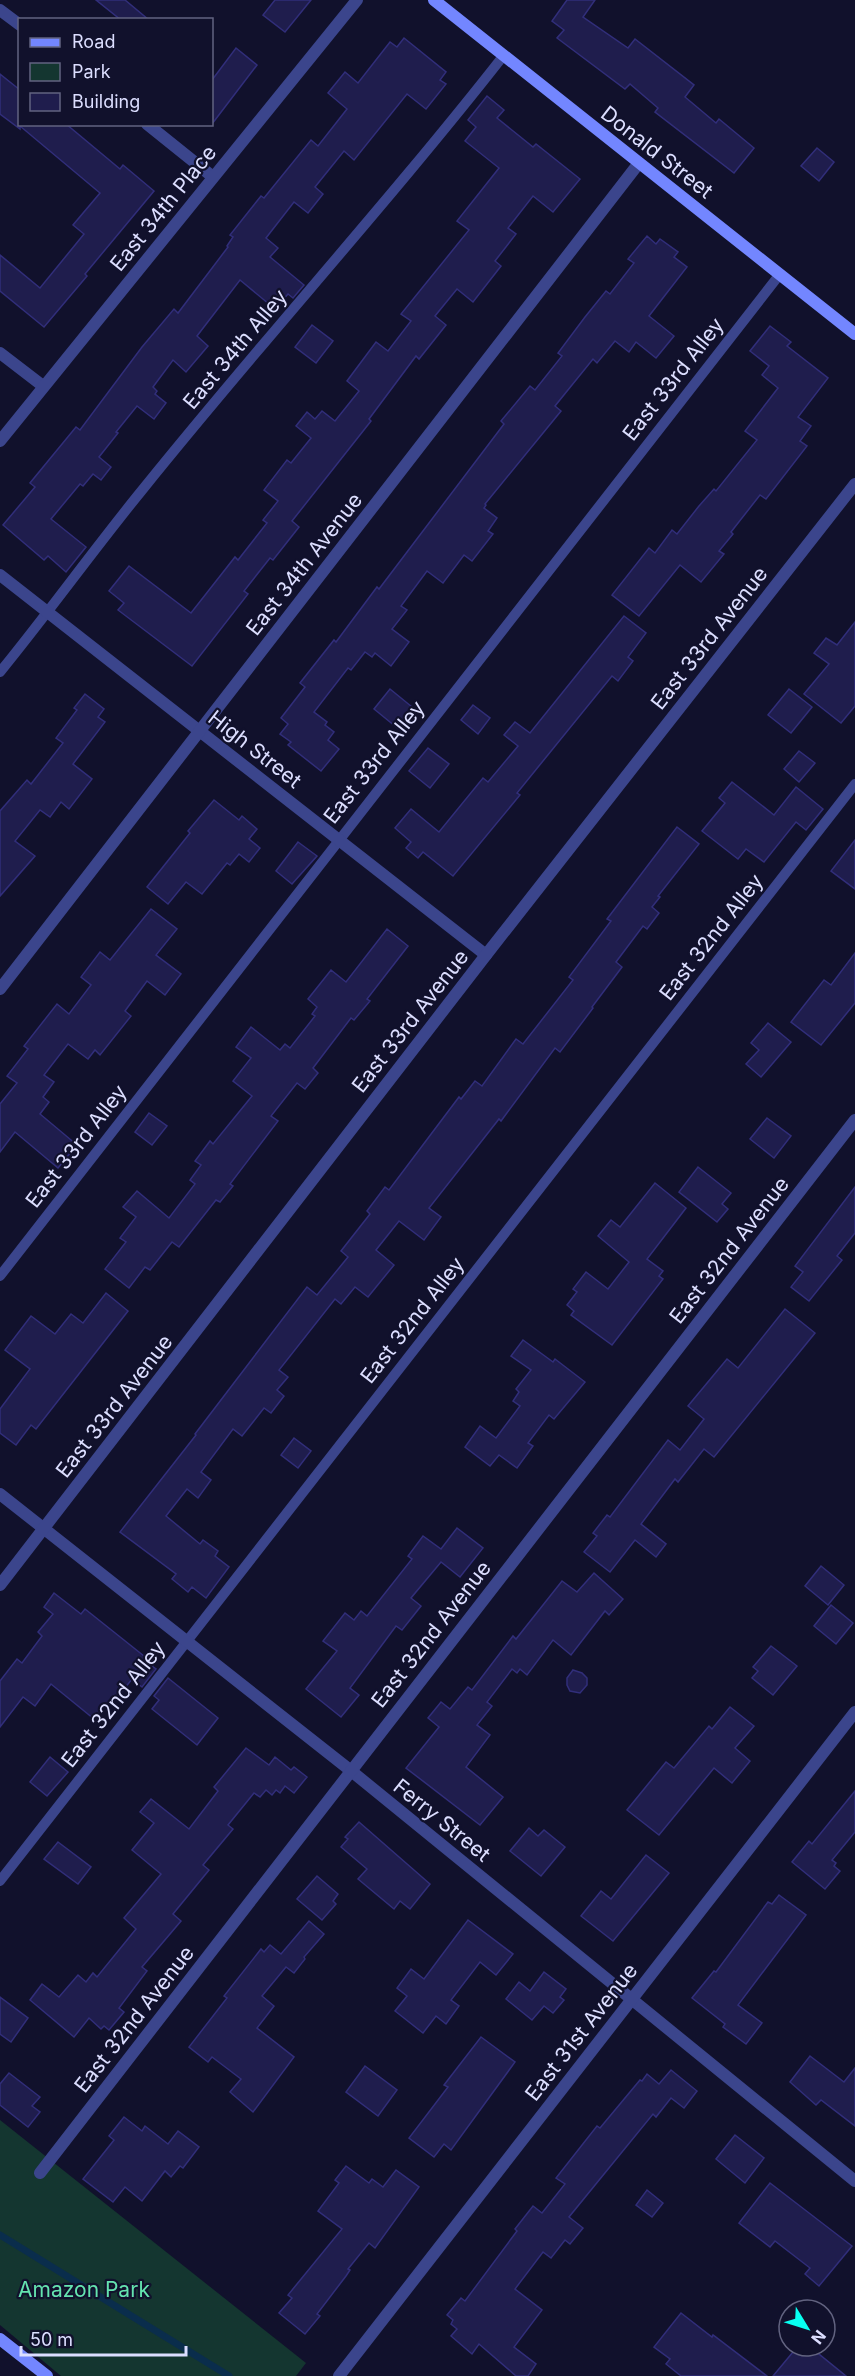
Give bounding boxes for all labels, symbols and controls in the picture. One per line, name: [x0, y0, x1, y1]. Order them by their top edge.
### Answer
legend: [18, 18, 213, 126]
text: Road: [72, 31, 115, 52]
text: Park: [72, 61, 111, 82]
text: Building: [72, 91, 140, 112]
street label: Donald Street: [596, 101, 718, 204]
street label: East 34th Place: [105, 140, 221, 276]
street label: East 34th Alley: [178, 284, 292, 414]
street label: East 33rd Alley: [617, 313, 729, 445]
street label: East 34th Avenue: [241, 488, 367, 640]
street label: East 33rd Avenue: [645, 562, 773, 714]
street label: East 33rd Alley: [318, 696, 430, 828]
street label: High Street: [204, 705, 307, 793]
street label: East 32nd Alley: [654, 869, 768, 1005]
street label: East 33rd Avenue: [346, 945, 474, 1097]
street label: East 33rd Alley: [20, 1080, 132, 1212]
street label: East 32nd Avenue: [664, 1172, 794, 1328]
street label: East 32nd Alley: [355, 1252, 469, 1388]
street label: East 33rd Avenue: [50, 1330, 178, 1482]
street label: East 32nd Avenue: [366, 1556, 496, 1712]
street label: East 32nd Alley: [56, 1636, 170, 1772]
street label: Ferry Street: [389, 1773, 496, 1867]
street label: East 32nd Avenue: [69, 1941, 199, 2097]
street label: East 31st Avenue: [520, 1958, 642, 2106]
park label: Amazon Park: [18, 2277, 150, 2302]
north arrow: [777, 2298, 837, 2358]
scale bar: [21, 2319, 186, 2357]
text: N: [807, 2326, 830, 2348]
text: 50 m: [30, 2329, 73, 2350]

